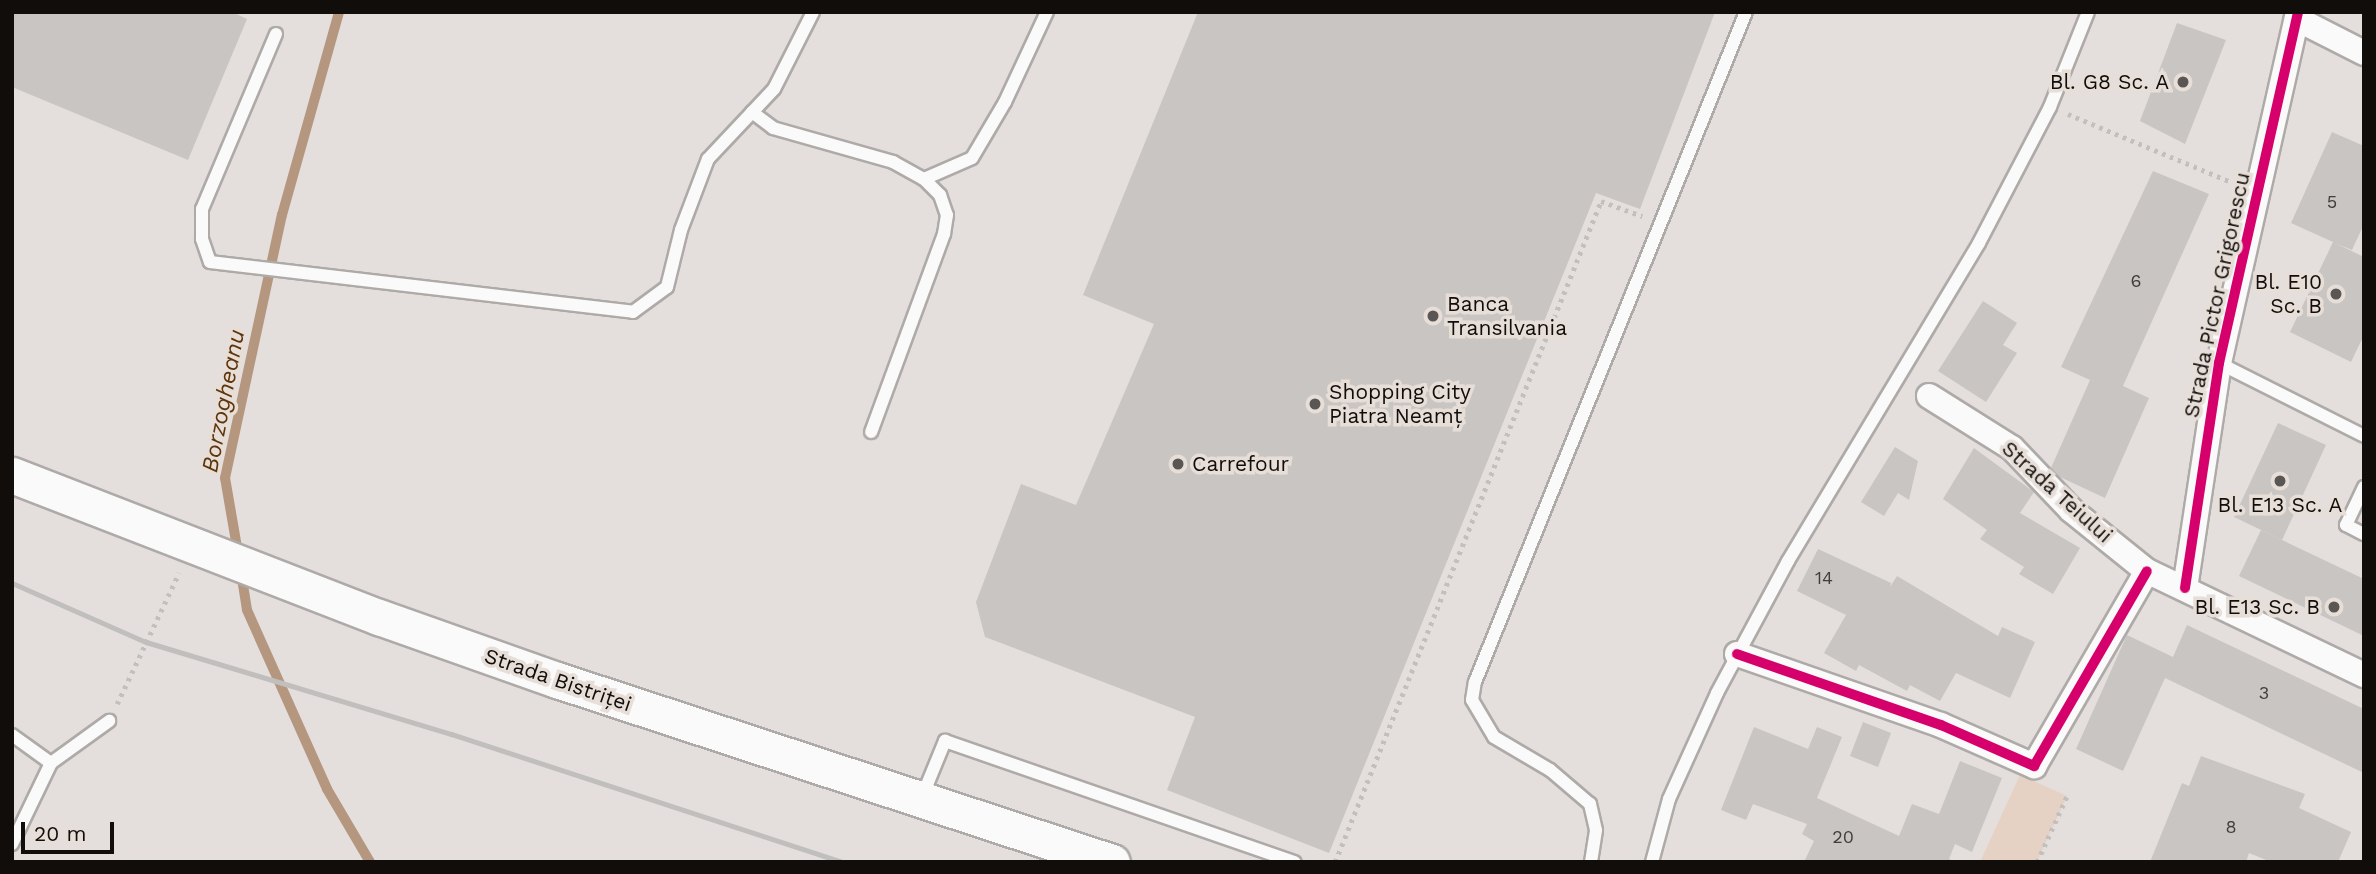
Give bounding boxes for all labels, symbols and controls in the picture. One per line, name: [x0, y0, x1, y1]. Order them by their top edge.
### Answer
place label: Bl. G8 Sc. A: [2049, 69, 2169, 95]
marker: Bl. G8 Sc. A: [2175, 74, 2191, 90]
street label: Strada Pictor Grigorescu: [2179, 170, 2255, 420]
house number: 5: [2327, 191, 2337, 213]
place label: Bl. E10 Sc. B: [2254, 269, 2322, 319]
house number: 6: [2131, 270, 2141, 292]
marker: Bl. E10 Sc. B: [2328, 286, 2344, 302]
place label: Banca Transilvania: [1447, 291, 1567, 341]
marker: Banca Transilvania: [1425, 308, 1441, 324]
water label: Borzogheanu: [197, 327, 251, 475]
place label: Shopping City Piatra Neamț: [1329, 379, 1471, 429]
marker: Shopping City Piatra Neamț: [1307, 396, 1323, 412]
street label: Strada Teiului: [1996, 436, 2118, 548]
place label: Carrefour: [1192, 451, 1289, 477]
marker: Carrefour: [1170, 456, 1186, 472]
marker: Bl. E13 Sc. A: [2272, 473, 2288, 489]
place label: Bl. E13 Sc. A: [2217, 492, 2343, 518]
house number: 14: [1815, 567, 1833, 589]
place label: Bl. E13 Sc. B: [2194, 594, 2320, 620]
marker: Bl. E13 Sc. B: [2326, 599, 2342, 615]
street label: Strada Bistriței: [481, 643, 635, 717]
house number: 3: [2259, 682, 2269, 704]
scale bar: [24, 808, 117, 852]
house number: 8: [2225, 816, 2237, 838]
text: 20 m: [34, 821, 86, 846]
house number: 20: [1832, 826, 1854, 848]

